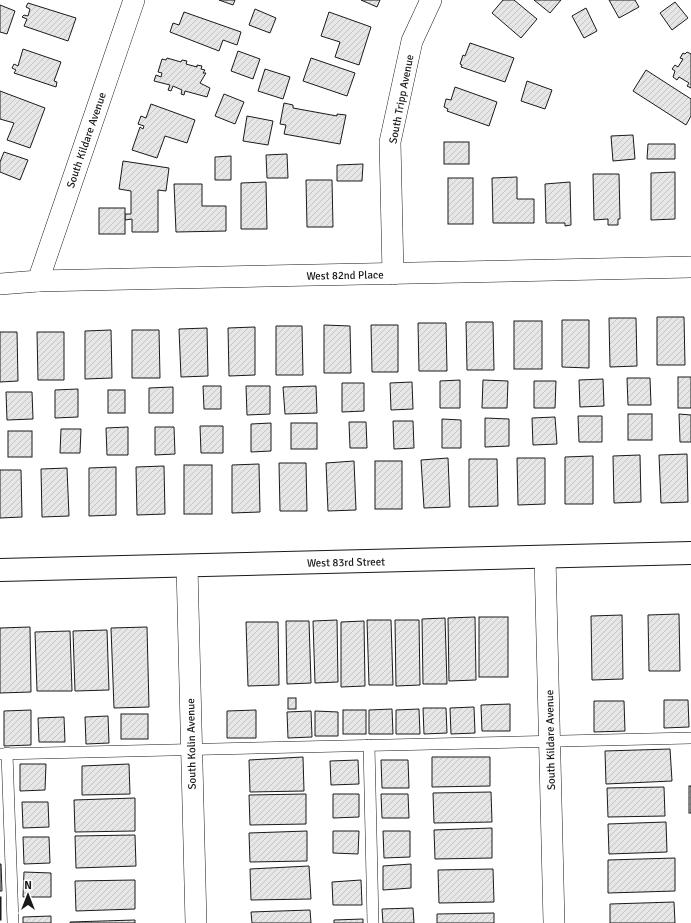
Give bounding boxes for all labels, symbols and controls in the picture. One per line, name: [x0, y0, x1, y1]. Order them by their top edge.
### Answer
street label: South Tripp Avenue: [386, 53, 417, 145]
street label: South Kildare Avenue: [64, 91, 109, 190]
street label: West 82nd Place: [306, 268, 384, 283]
street label: West 83rd Street: [307, 555, 385, 570]
street label: South Kildare Avenue: [543, 690, 558, 790]
street label: South Kolin Avenue: [184, 698, 199, 790]
north arrow: [8, 875, 48, 915]
text: N: [24, 879, 32, 892]

